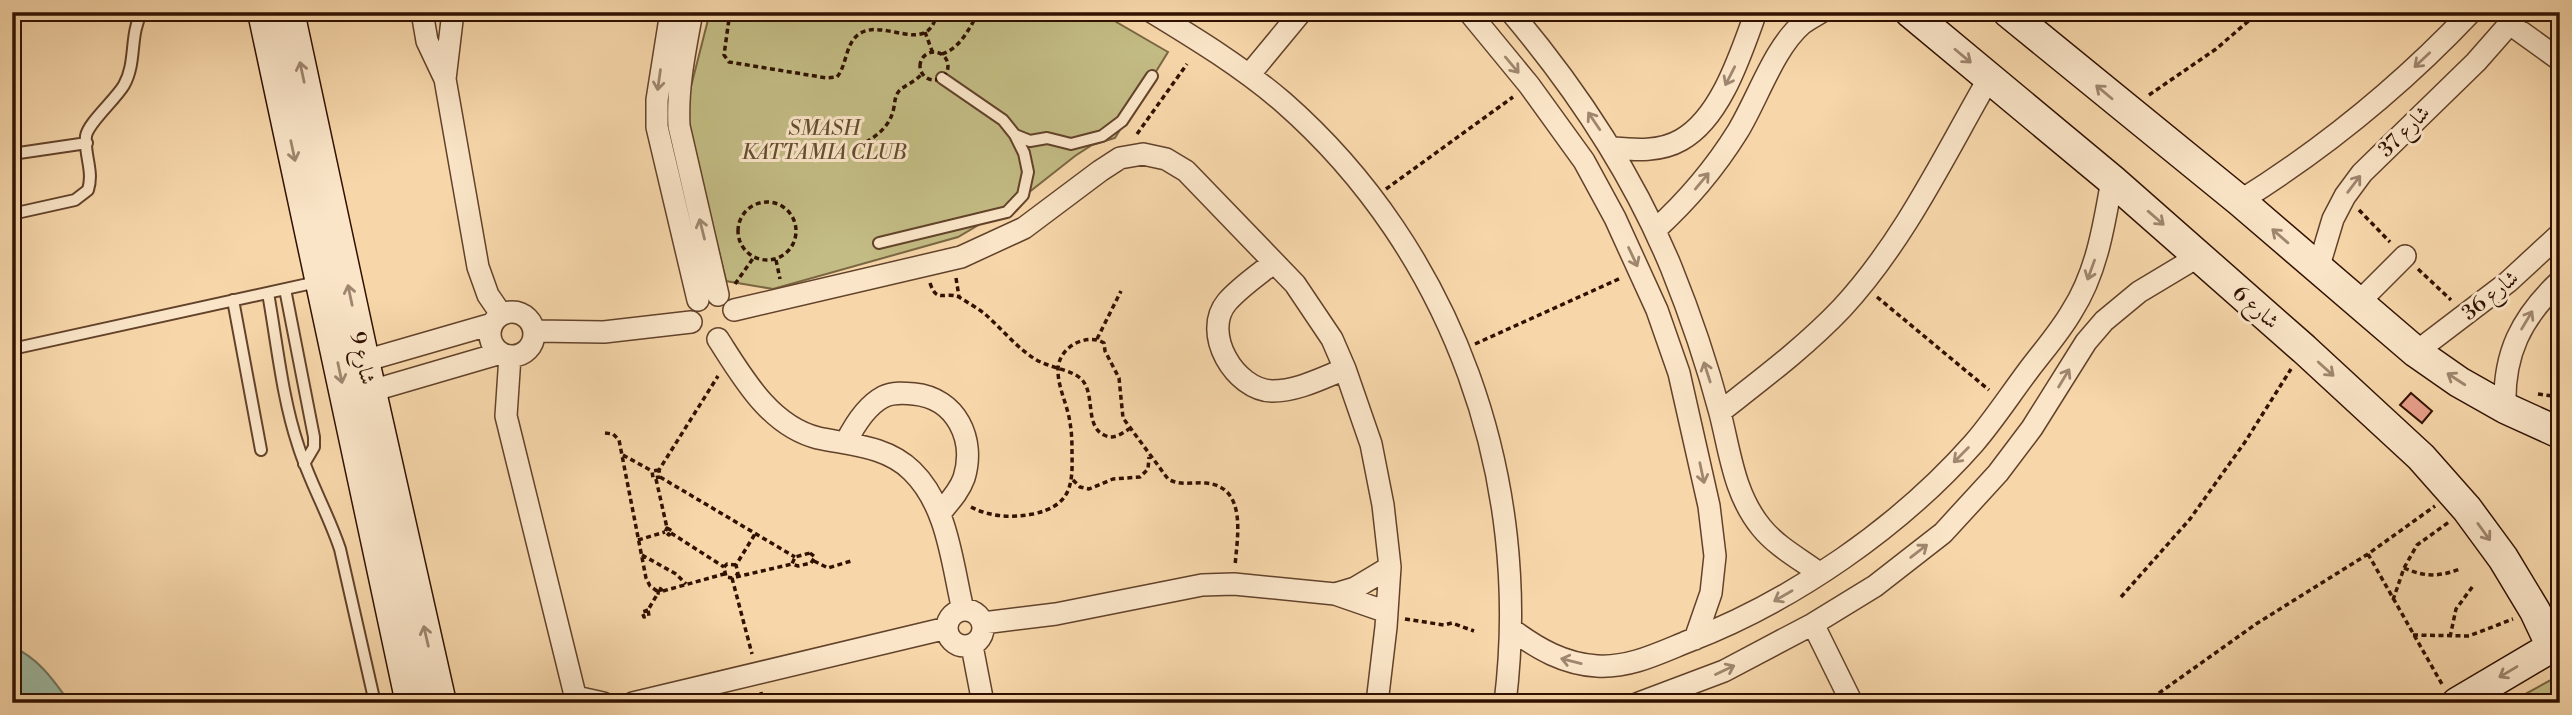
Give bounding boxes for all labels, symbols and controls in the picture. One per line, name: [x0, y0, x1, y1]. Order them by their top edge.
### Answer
one-way arrow: [1953, 48, 1971, 64]
one-way arrow: [2413, 52, 2431, 68]
one-way arrow: [1504, 55, 1520, 73]
one-way arrow: [295, 61, 309, 84]
one-way arrow: [1723, 65, 1737, 85]
one-way arrow: [653, 68, 666, 90]
one-way arrow: [2095, 84, 2113, 100]
street label: شارع 37: [2373, 100, 2439, 166]
one-way arrow: [1587, 111, 1601, 131]
park label: SMASH KATTAMIA CLUB: [742, 116, 907, 166]
one-way arrow: [286, 139, 300, 162]
one-way arrow: [1694, 173, 1710, 191]
one-way arrow: [2346, 175, 2361, 194]
one-way arrow: [2146, 210, 2164, 226]
one-way arrow: [695, 218, 708, 241]
one-way arrow: [2271, 228, 2289, 244]
one-way arrow: [1627, 245, 1640, 267]
one-way arrow: [2084, 258, 2096, 280]
street label: شارع 36: [2457, 265, 2527, 329]
street label: شارع 6: [2224, 280, 2284, 338]
one-way arrow: [342, 284, 356, 307]
one-way arrow: [2519, 311, 2534, 330]
street label: شارع 9: [340, 329, 380, 388]
one-way arrow: [334, 361, 347, 384]
one-way arrow: [1700, 361, 1713, 383]
one-way arrow: [2317, 361, 2335, 377]
one-way arrow: [2057, 368, 2071, 388]
one-way arrow: [2447, 372, 2466, 387]
one-way arrow: [1953, 447, 1970, 464]
one-way arrow: [1697, 461, 1710, 483]
one-way arrow: [2477, 522, 2491, 541]
one-way arrow: [1909, 544, 1928, 559]
one-way arrow: [1774, 589, 1794, 603]
one-way arrow: [419, 625, 432, 648]
one-way arrow: [1560, 654, 1583, 667]
one-way arrow: [1714, 663, 1736, 676]
one-way arrow: [2499, 666, 2519, 680]

